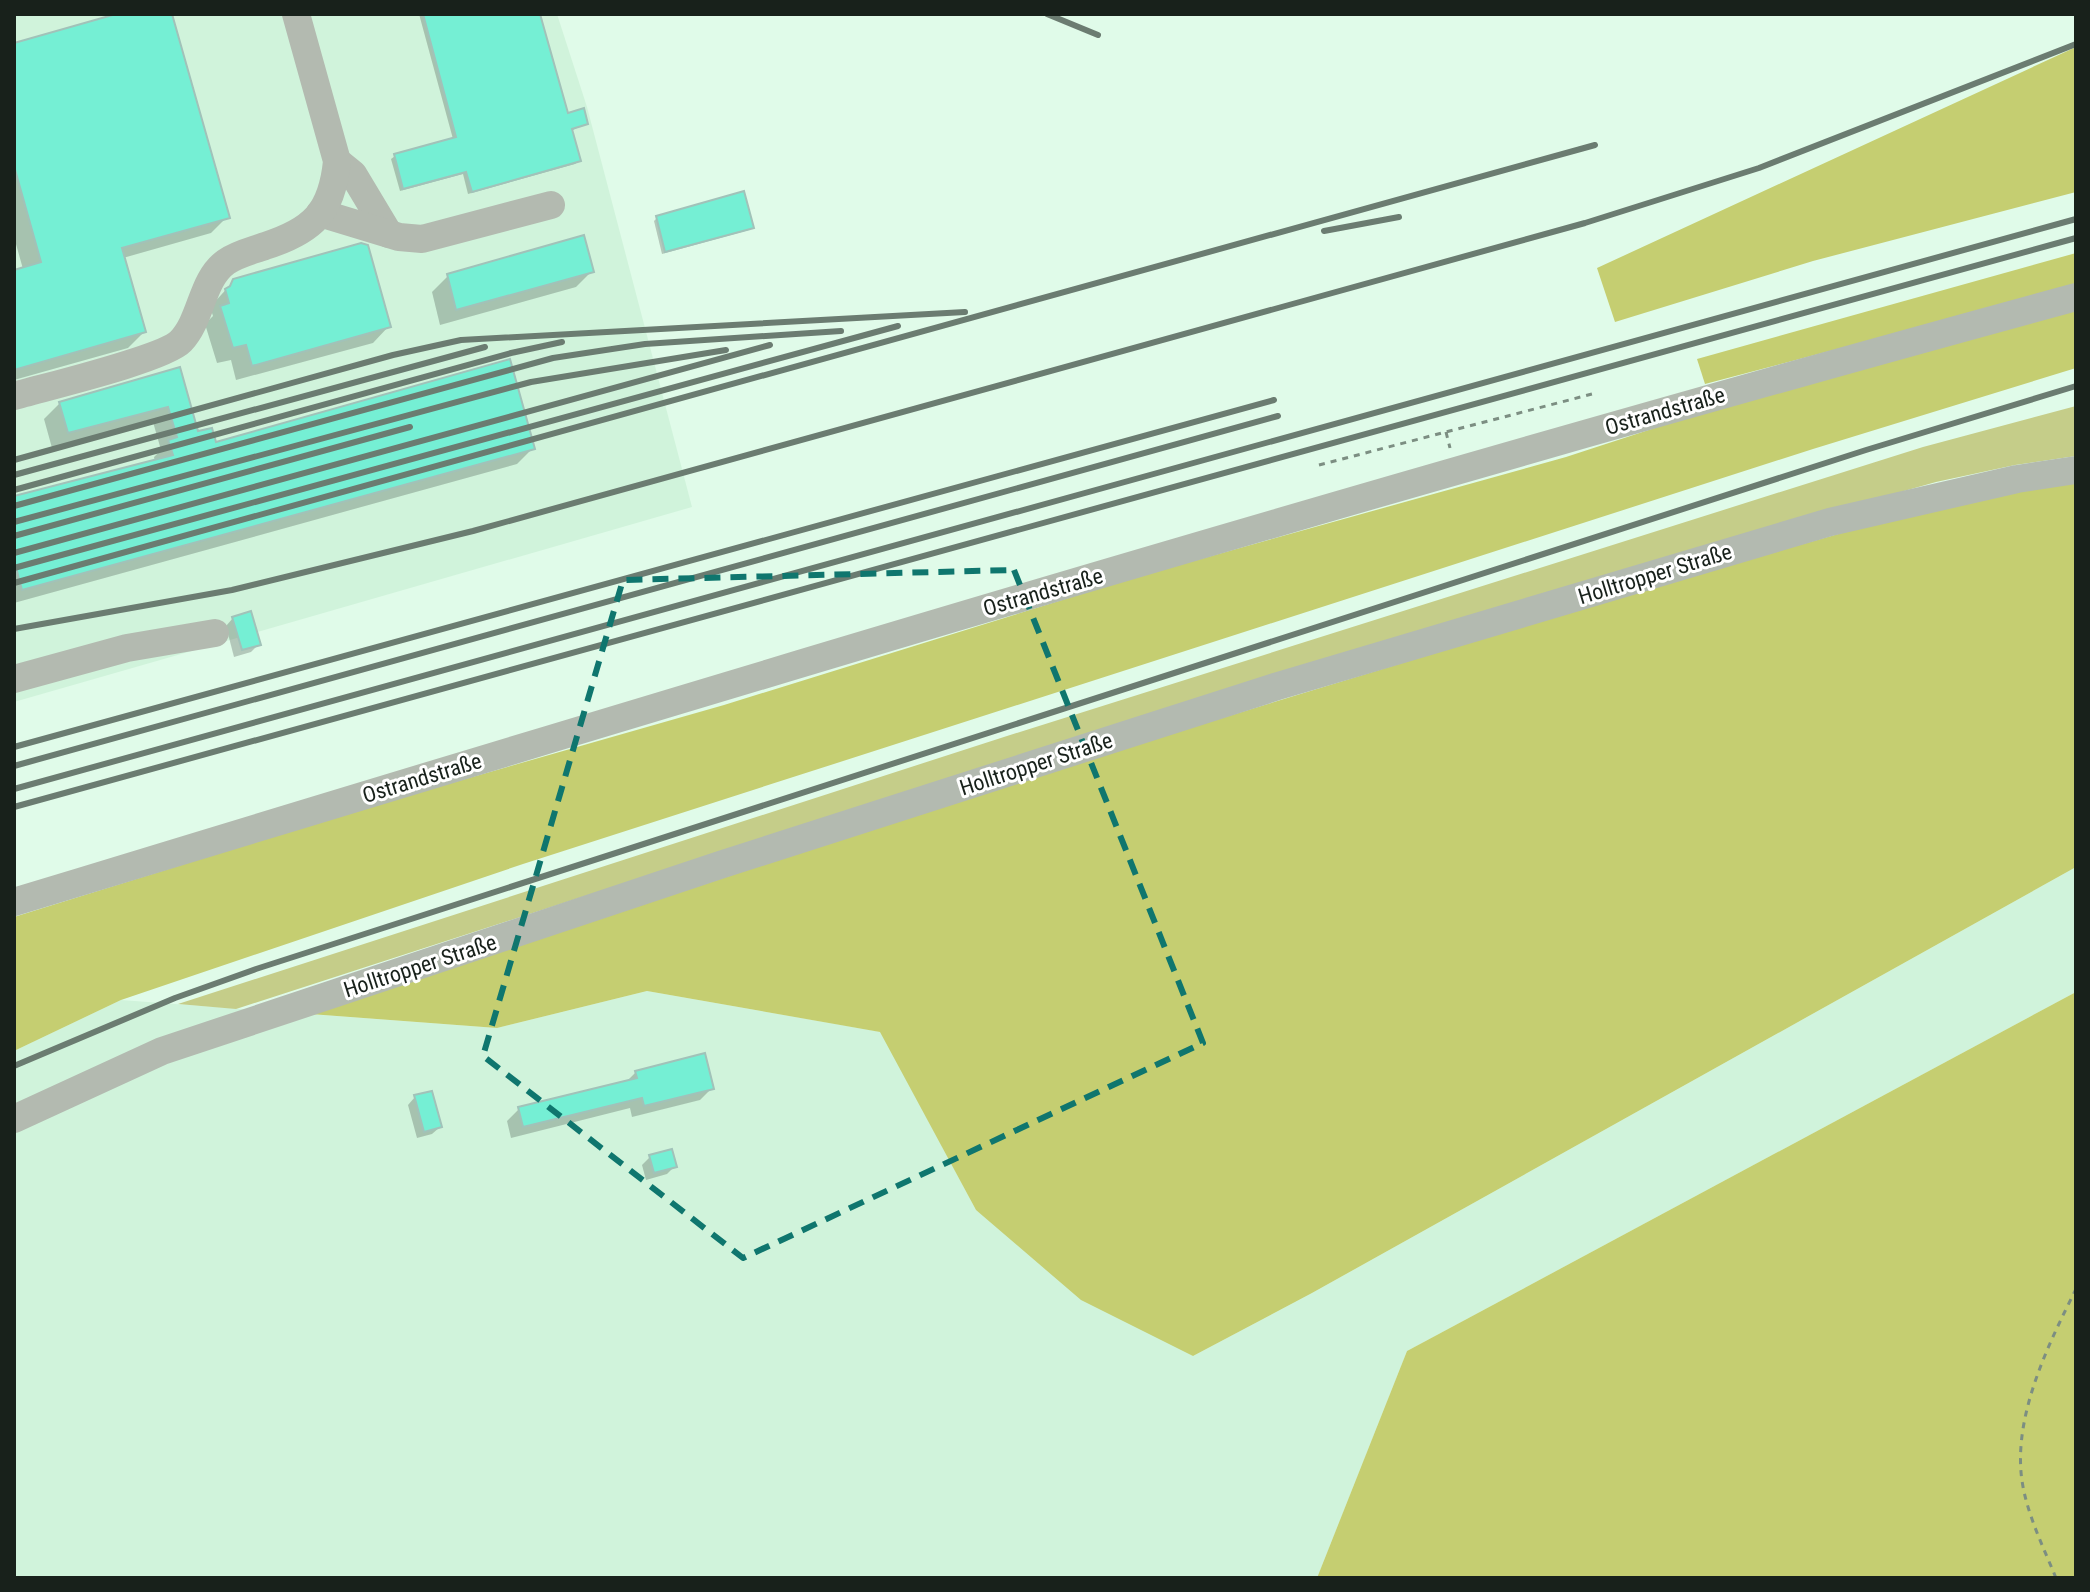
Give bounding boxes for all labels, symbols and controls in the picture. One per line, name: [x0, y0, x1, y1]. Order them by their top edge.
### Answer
street label: Ostrandstraße: [1602, 382, 1728, 440]
street label: Holltropper Straße: [1575, 539, 1735, 609]
street label: Ostrandstraße: [980, 563, 1106, 621]
street label: Holltropper Straße: [956, 728, 1116, 800]
street label: Ostrandstraße: [359, 748, 485, 808]
street label: Holltropper Straße: [340, 930, 500, 1002]

